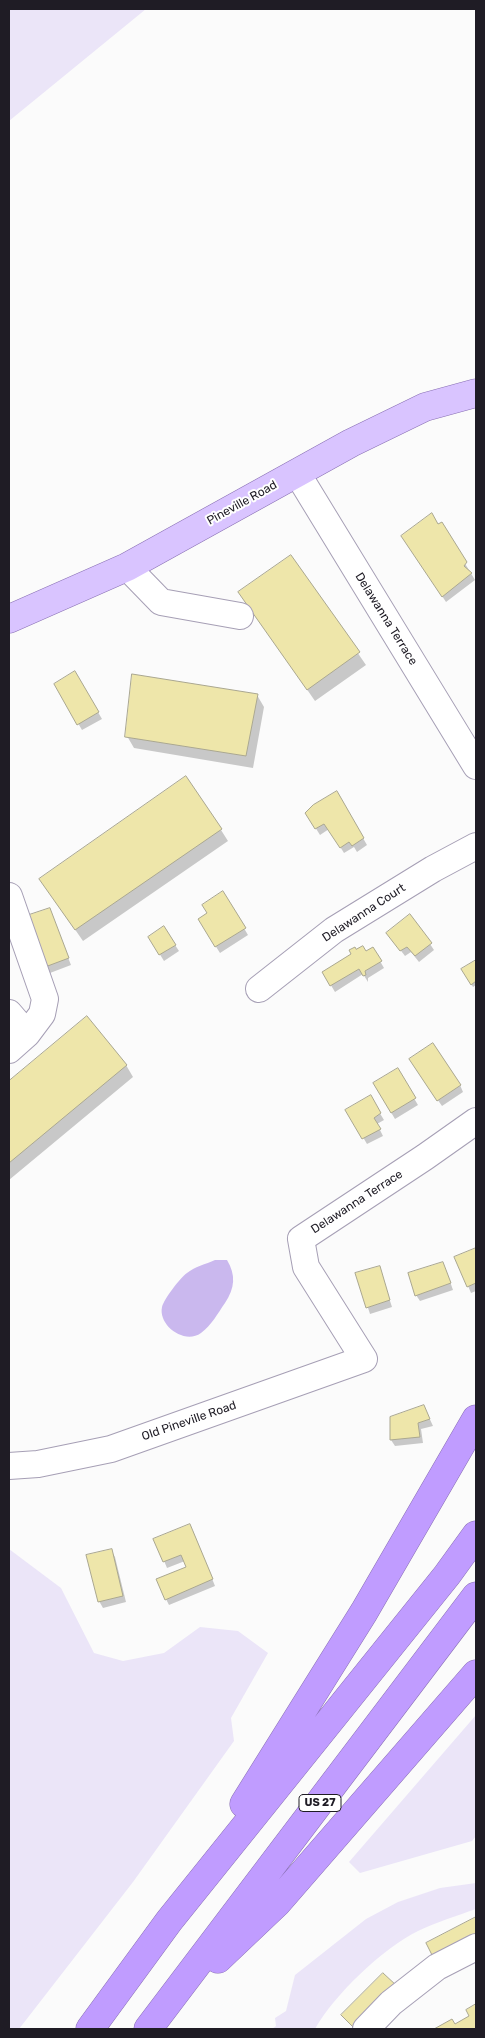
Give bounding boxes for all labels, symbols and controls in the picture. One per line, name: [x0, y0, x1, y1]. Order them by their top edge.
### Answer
street label: Pineville Road: [204, 478, 280, 528]
street label: Delawanna Terrace: [352, 570, 420, 668]
street label: Delawanna Court: [320, 881, 408, 945]
street label: Delawanna Terrace: [309, 1167, 405, 1237]
street label: Old Pineville Road: [140, 1398, 238, 1444]
road number: US 27: [299, 1795, 341, 1812]

